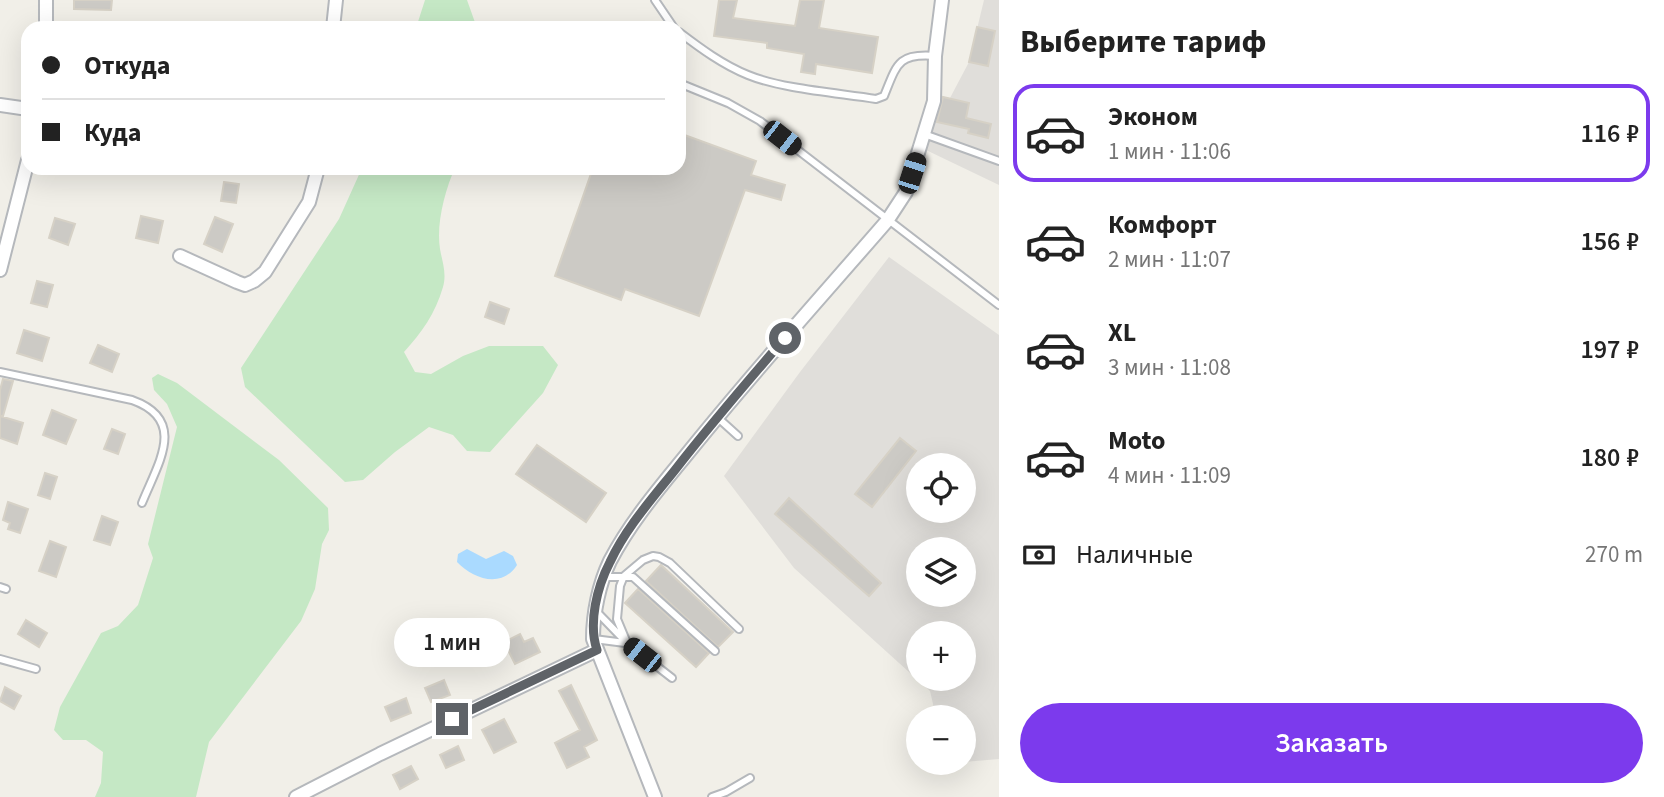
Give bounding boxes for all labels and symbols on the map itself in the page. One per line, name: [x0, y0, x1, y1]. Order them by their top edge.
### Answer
car: [759, 117, 806, 159]
car: [896, 150, 929, 196]
route start: [769, 322, 801, 354]
callout: 1 мин: [394, 618, 510, 666]
car: [619, 634, 666, 676]
route end: [436, 703, 468, 735]

